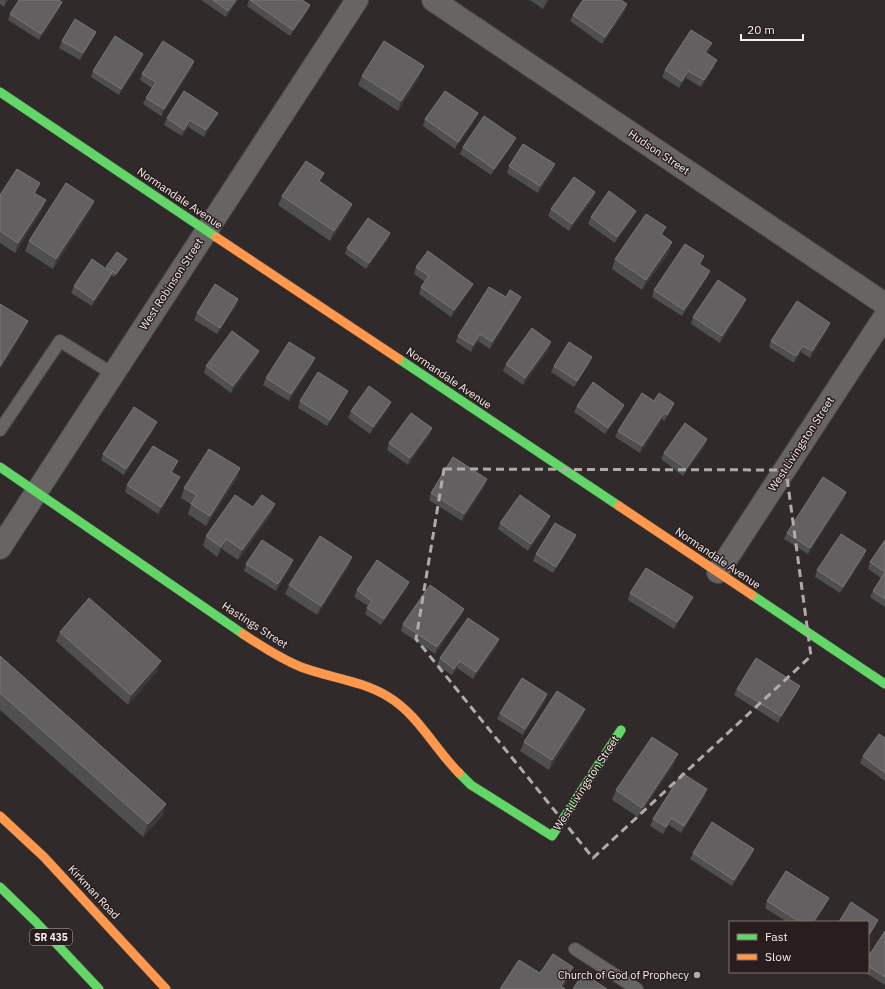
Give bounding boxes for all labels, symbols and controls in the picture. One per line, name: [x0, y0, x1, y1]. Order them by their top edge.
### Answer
scale bar: [741, 16, 803, 42]
text: 20 m: [747, 22, 775, 37]
street label: Hudson Street: [626, 126, 692, 178]
street label: Normandale Avenue: [135, 164, 225, 232]
street label: West Robinson Street: [136, 235, 206, 332]
street label: Normandale Avenue: [404, 344, 494, 412]
street label: West Livingston Street: [765, 394, 837, 494]
street label: Normandale Avenue: [673, 524, 763, 592]
street label: Hastings Street: [219, 599, 291, 652]
street label: West Livingston Street: [550, 733, 622, 833]
street label: Kirkman Road: [65, 862, 123, 922]
legend: [729, 921, 869, 973]
road number: SR 435: [30, 929, 72, 945]
text: Fast: [765, 929, 788, 944]
text: Slow: [765, 949, 791, 964]
place label: Church of God of Prophecy: [558, 968, 689, 982]
marker: Church of God of Prophecy: [692, 970, 702, 980]

